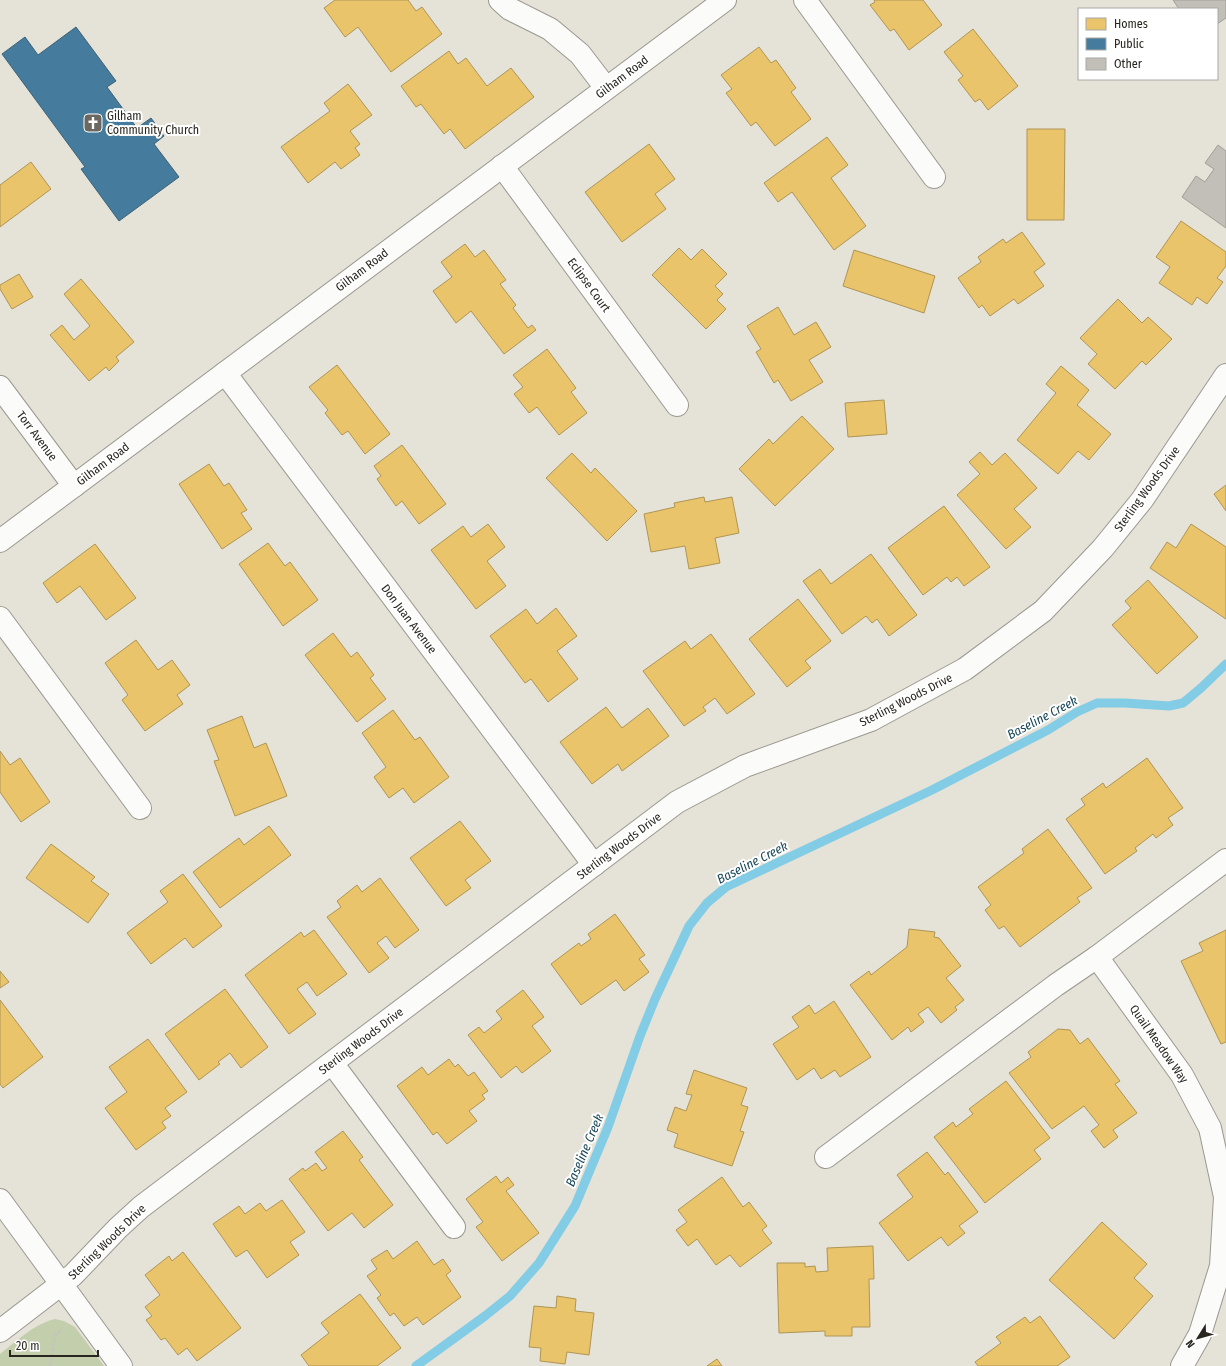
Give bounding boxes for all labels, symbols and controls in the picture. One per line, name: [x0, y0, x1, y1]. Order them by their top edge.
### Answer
legend: [1078, 8, 1218, 80]
text: Homes: [1114, 17, 1148, 31]
text: Public: [1114, 37, 1144, 51]
street label: Gilham Road: [593, 53, 651, 101]
text: Other: [1114, 57, 1143, 71]
place label: Gilham Community Church: [107, 109, 199, 137]
church icon: Gilham Community Church: [82, 112, 104, 134]
street label: Gilham Road: [333, 246, 391, 294]
street label: Eclipse Court: [565, 255, 613, 315]
street label: Torr Avenue: [14, 408, 60, 464]
street label: Gilham Road: [74, 440, 132, 488]
street label: Sterling Woods Drive: [1111, 444, 1183, 534]
street label: Don Juan Avenue: [378, 582, 440, 656]
street label: Sterling Woods Drive: [857, 671, 955, 729]
water label: Baseline Creek: [1005, 692, 1080, 742]
street label: Sterling Woods Drive: [574, 810, 664, 882]
water label: Baseline Creek: [714, 838, 791, 887]
street label: Quail Meadow Way: [1127, 1002, 1192, 1086]
street label: Sterling Woods Drive: [316, 1005, 406, 1077]
water label: Baseline Creek: [562, 1111, 607, 1189]
street label: Sterling Woods Drive: [65, 1201, 149, 1282]
north arrow: [1178, 1318, 1218, 1358]
scale bar: [10, 1332, 98, 1358]
text: N: [1183, 1337, 1198, 1350]
text: 20 m: [16, 1339, 40, 1353]

